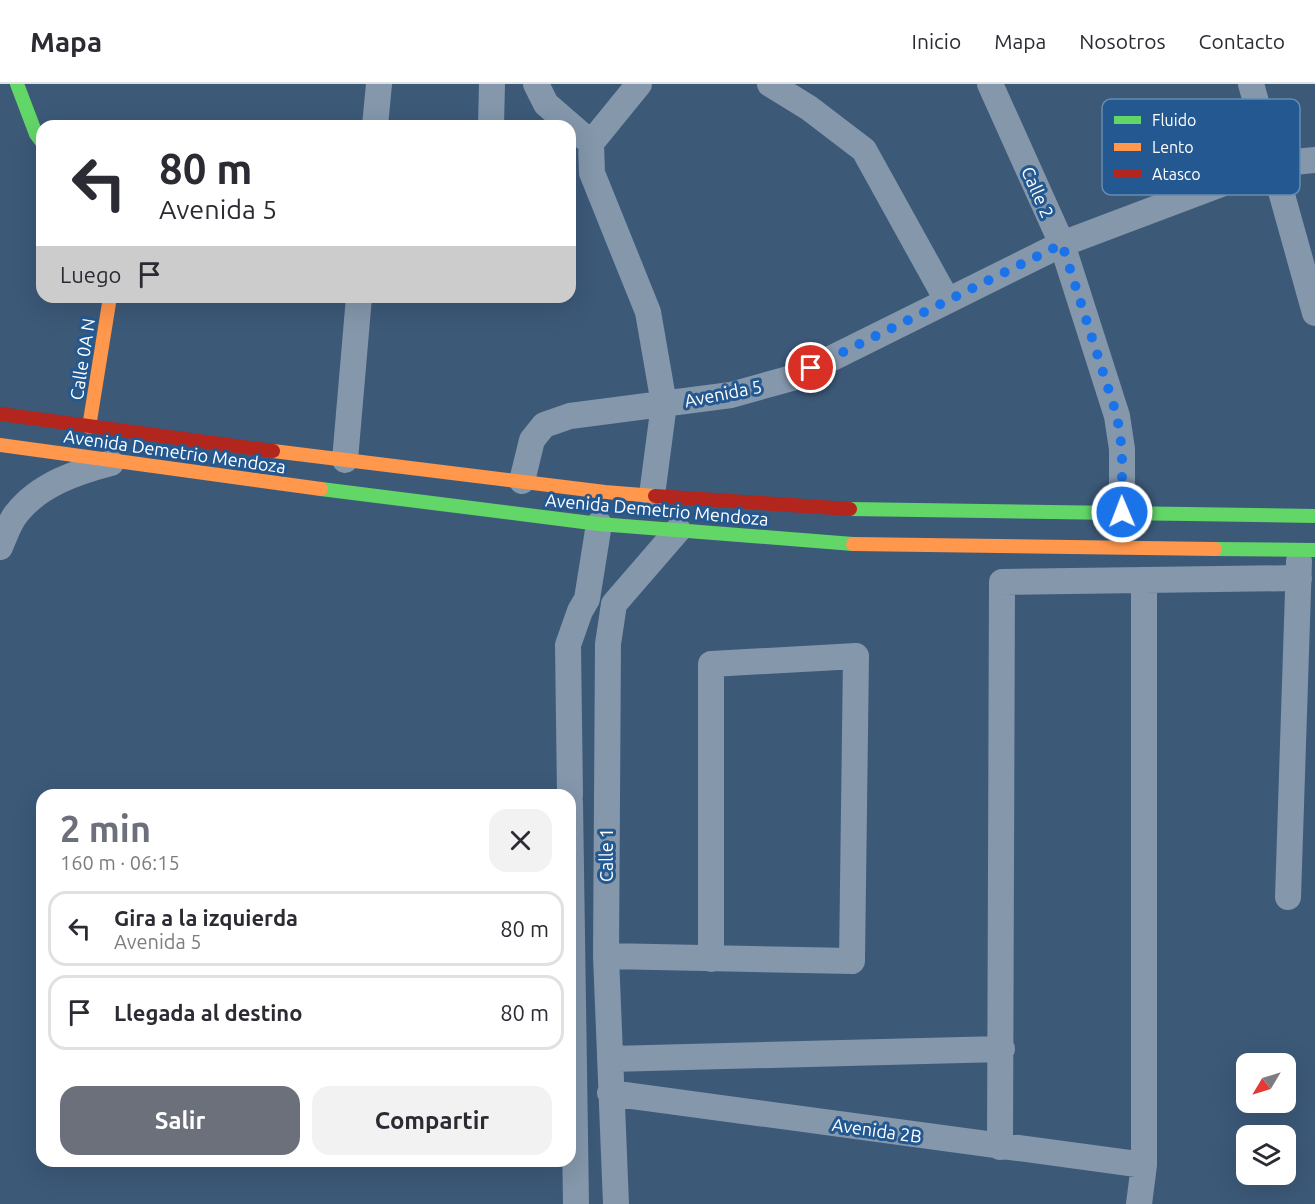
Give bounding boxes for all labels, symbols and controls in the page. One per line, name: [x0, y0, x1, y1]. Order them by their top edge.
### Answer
text: Mapa: [30, 26, 102, 57]
text: Inicio: [912, 29, 961, 53]
text: Mapa: [994, 29, 1046, 53]
text: Nosotros: [1079, 29, 1166, 53]
text: Contacto: [1199, 29, 1285, 53]
legend: [1102, 99, 1300, 195]
text: Fluido: [1152, 111, 1196, 129]
text: Lento: [1152, 138, 1194, 156]
icon: left: [60, 144, 138, 222]
text: 80 m: [159, 145, 253, 192]
street label: Calle 2: [1018, 163, 1058, 221]
text: Atasco: [1152, 165, 1201, 183]
text: Avenida 5: [159, 194, 277, 224]
icon: arrive: [133, 258, 166, 291]
text: Luego: [60, 262, 121, 287]
street label: Calle 0A N: [66, 317, 98, 401]
pin: [785, 342, 836, 393]
icon: arrive: [794, 351, 827, 384]
street label: Avenida 5: [682, 376, 764, 410]
street label: Avenida Demetrio Mendoza: [63, 426, 287, 476]
position arrow: [1090, 480, 1154, 544]
street label: Avenida Demetrio Mendoza: [545, 489, 769, 529]
text: 2 min: [60, 808, 151, 849]
button: close: [489, 809, 552, 872]
street label: Calle 1: [596, 828, 616, 882]
text: 160 m · 06:15: [60, 851, 180, 874]
text: Gira a la izquierda: [114, 905, 298, 930]
icon: left: [63, 912, 96, 945]
text: 80 m: [500, 916, 549, 941]
text: Avenida 5: [114, 930, 202, 953]
icon: arrive: [63, 996, 96, 1029]
text: Llegada al destino: [114, 1000, 302, 1025]
text: 80 m: [500, 1000, 549, 1025]
north arrow: [1236, 1053, 1296, 1113]
map controls: [1236, 1053, 1296, 1185]
button: Salir: [60, 1086, 300, 1155]
button: Compartir: [312, 1086, 552, 1155]
street label: Avenida 2B: [831, 1114, 923, 1146]
button: layers: [1236, 1125, 1296, 1185]

